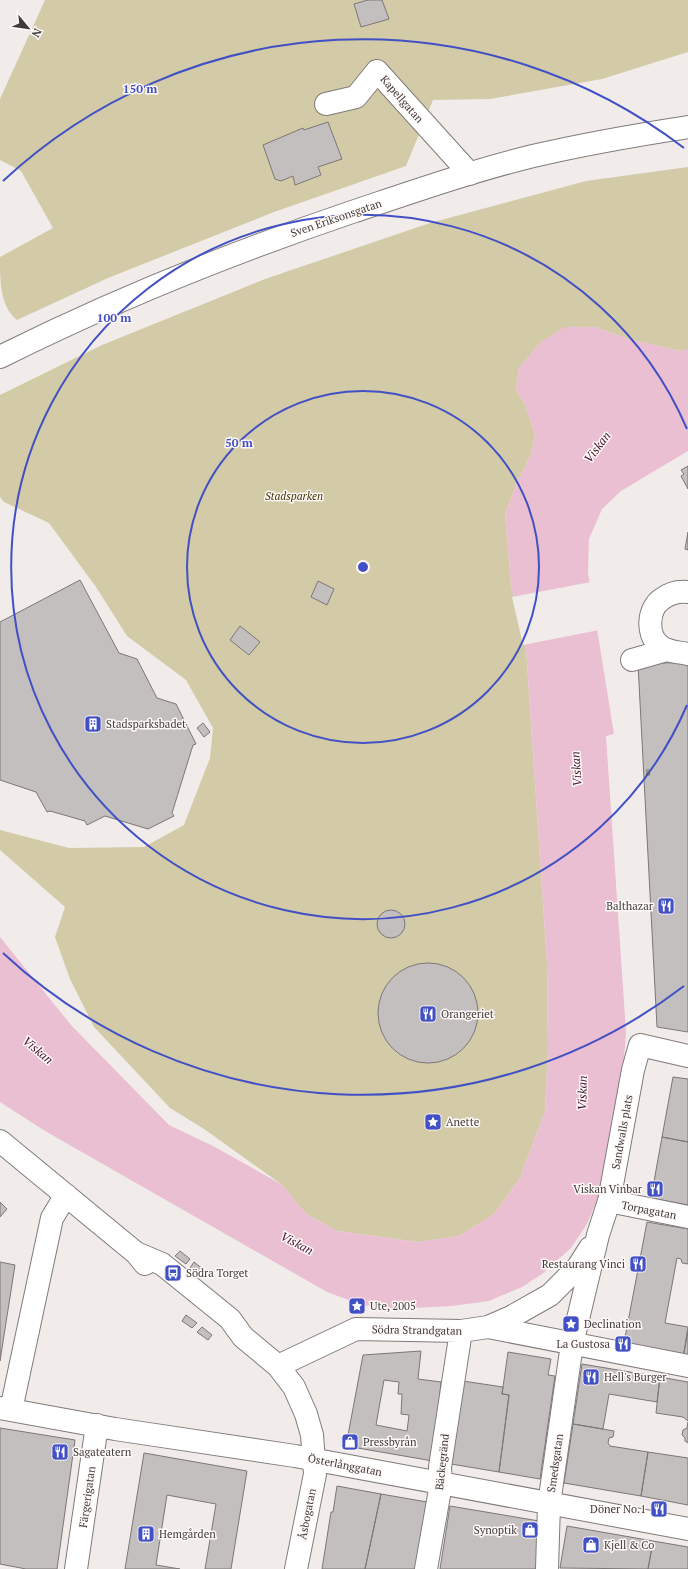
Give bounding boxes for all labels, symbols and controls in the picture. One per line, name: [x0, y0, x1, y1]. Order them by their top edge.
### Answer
north arrow: [8, 8, 48, 48]
text: N: [28, 26, 45, 40]
street label: Kapellgatan: [378, 72, 427, 126]
text: 150 m: [123, 81, 157, 96]
street label: Sven Eriksonsgatan: [289, 196, 384, 240]
text: 100 m: [97, 310, 131, 325]
water label: Viskan: [580, 428, 614, 466]
text: 50 m: [225, 435, 253, 450]
park label: Stadsparken: [265, 489, 323, 503]
centre of rings: [356, 560, 370, 574]
building icon: Stadsparksbadet: [83, 714, 103, 734]
place label: Stadsparksbadet: [106, 717, 186, 731]
water label: Viskan: [567, 751, 585, 787]
house number: 8: [646, 767, 651, 779]
restaurant icon: Balthazar: [656, 896, 676, 916]
place label: Balthazar: [606, 899, 654, 913]
restaurant icon: Orangeriet: [418, 1004, 438, 1024]
place label: Orangeriet: [441, 1007, 494, 1021]
water label: Viskan: [20, 1033, 56, 1067]
water label: Viskan: [574, 1075, 590, 1111]
street label: Sandwalls plats: [609, 1093, 636, 1170]
place icon: Anette: [423, 1112, 443, 1132]
place label: Anette: [446, 1115, 480, 1129]
restaurant icon: Viskan Vinbar: [645, 1179, 665, 1199]
place label: Viskan Vinbar: [573, 1182, 643, 1196]
street label: Torpagatan: [620, 1198, 678, 1222]
water label: Viskan: [278, 1228, 316, 1258]
restaurant icon: Restaurang Vinci: [628, 1254, 648, 1274]
place label: Restaurang Vinci: [542, 1257, 625, 1271]
bus stop icon: Södra Torget: [163, 1263, 183, 1283]
place label: Södra Torget: [186, 1266, 248, 1280]
place icon: Ute, 2005: [347, 1296, 367, 1316]
place label: Ute, 2005: [370, 1299, 416, 1313]
place icon: Declination: [561, 1314, 581, 1334]
place label: Declination: [584, 1317, 642, 1331]
street label: Södra Strandgatan: [372, 1322, 463, 1338]
restaurant icon: La Gustosa: [613, 1334, 633, 1354]
place label: La Gustosa: [557, 1337, 610, 1351]
restaurant icon: Hell's Burger: [581, 1367, 601, 1387]
place label: Hell's Burger: [604, 1370, 667, 1384]
shop icon: Pressbyrån: [340, 1432, 360, 1452]
street label: Smedsgatan: [544, 1432, 566, 1493]
street label: Bäckegränd: [432, 1433, 452, 1491]
place label: Pressbyrån: [363, 1435, 417, 1449]
restaurant icon: Sagateatern: [50, 1442, 70, 1462]
place label: Sagateatern: [73, 1445, 132, 1459]
street label: Österlånggatan: [307, 1451, 384, 1479]
street label: Färgerigatan: [76, 1465, 98, 1529]
street label: Åsbogatan: [295, 1487, 319, 1541]
restaurant icon: Döner No.1: [649, 1499, 669, 1519]
place label: Döner No.1: [590, 1502, 646, 1516]
shop icon: Synoptik: [520, 1520, 540, 1540]
place label: Synoptik: [474, 1523, 517, 1537]
building icon: Hemgården: [136, 1524, 156, 1544]
place label: Hemgården: [159, 1527, 216, 1541]
shop icon: Kjell & Co: [581, 1535, 601, 1555]
place label: Kjell & Co: [604, 1538, 654, 1552]

